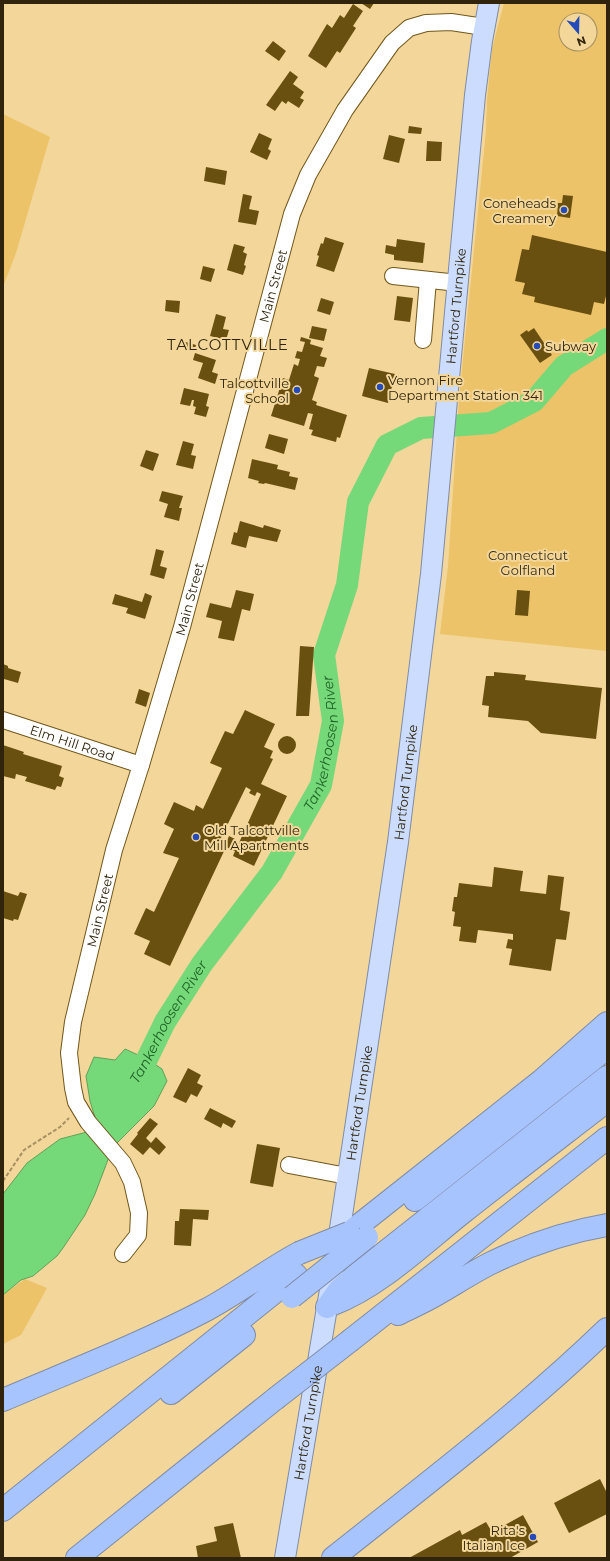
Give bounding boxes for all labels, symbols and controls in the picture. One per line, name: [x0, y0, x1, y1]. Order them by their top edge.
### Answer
north arrow: [558, 12, 598, 52]
text: N: [575, 33, 588, 49]
place label: Coneheads Creamery: [483, 195, 557, 226]
marker: Coneheads Creamery: [559, 205, 569, 215]
street label: Hartford Turnpike: [442, 247, 469, 365]
street label: Main Street: [255, 248, 290, 324]
district label: TALCOTTVILLE: [167, 335, 289, 354]
place label: Subway: [545, 338, 597, 354]
marker: Subway: [532, 341, 542, 351]
place label: Vernon Fire Department Station 341: [388, 372, 543, 403]
place label: Talcottville School: [220, 375, 289, 406]
marker: Vernon Fire Department Station 341: [375, 382, 385, 392]
marker: Talcottville School: [292, 385, 302, 395]
park label: Connecticut Golfland: [488, 547, 568, 578]
street label: Main Street: [172, 561, 207, 638]
water label: Tankerhoosen River: [299, 674, 342, 814]
street label: Elm Hill Road: [28, 721, 117, 764]
street label: Hartford Turnpike: [390, 723, 420, 841]
place label: Old Talcottville Mill Apartments: [204, 822, 309, 853]
marker: Old Talcottville Mill Apartments: [191, 832, 201, 842]
street label: Main Street: [83, 872, 116, 949]
water label: Tankerhoosen River: [126, 957, 211, 1087]
street label: Hartford Turnpike: [342, 1044, 375, 1162]
street label: Hartford Turnpike: [290, 1364, 325, 1482]
place label: Rita's Italian Ice: [463, 1522, 525, 1553]
marker: Rita's Italian Ice: [528, 1532, 538, 1542]

